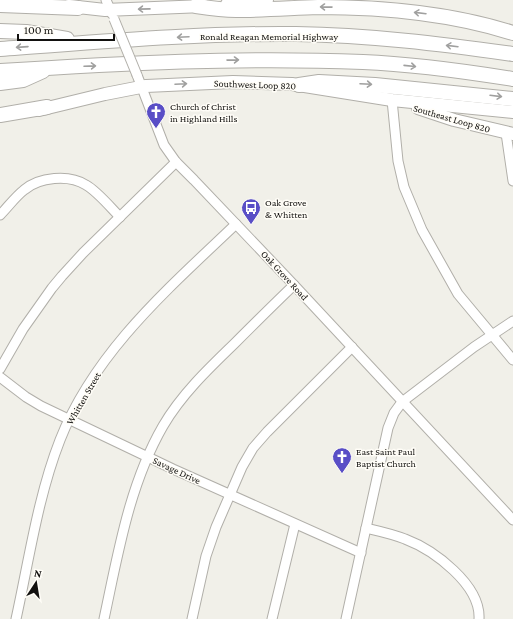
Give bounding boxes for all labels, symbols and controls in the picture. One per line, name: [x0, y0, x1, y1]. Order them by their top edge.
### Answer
one-way arrow: [320, 4, 333, 11]
one-way arrow: [138, 5, 151, 13]
one-way arrow: [414, 10, 427, 17]
scale bar: [18, 16, 114, 42]
text: 100 m: [24, 23, 54, 37]
street label: Ronald Reagan Memorial Highway: [200, 31, 338, 42]
one-way arrow: [177, 33, 190, 41]
one-way arrow: [446, 42, 459, 50]
one-way arrow: [16, 44, 29, 51]
one-way arrow: [226, 56, 239, 64]
one-way arrow: [83, 62, 96, 70]
one-way arrow: [403, 62, 416, 70]
street label: Southwest Loop 820: [214, 78, 297, 91]
one-way arrow: [174, 80, 187, 88]
one-way arrow: [359, 80, 372, 88]
one-way arrow: [489, 93, 502, 100]
church icon: Church of Christ in Highland Hills: [145, 101, 167, 129]
place label: Church of Christ in Highland Hills: [170, 101, 237, 124]
street label: Southeast Loop 820: [412, 102, 492, 135]
bus stop icon: Oak Grove & Whitten: [240, 197, 262, 225]
place label: Oak Grove & Whitten: [265, 197, 308, 220]
street label: Oak Grove Road: [259, 248, 311, 303]
street label: Whitten Street: [64, 369, 103, 426]
church icon: East Saint Paul Baptist Church: [331, 446, 353, 474]
place label: East Saint Paul Baptist Church: [356, 446, 416, 469]
street label: Savage Drive: [151, 455, 203, 487]
north arrow: [16, 563, 56, 603]
text: N: [33, 567, 43, 580]

